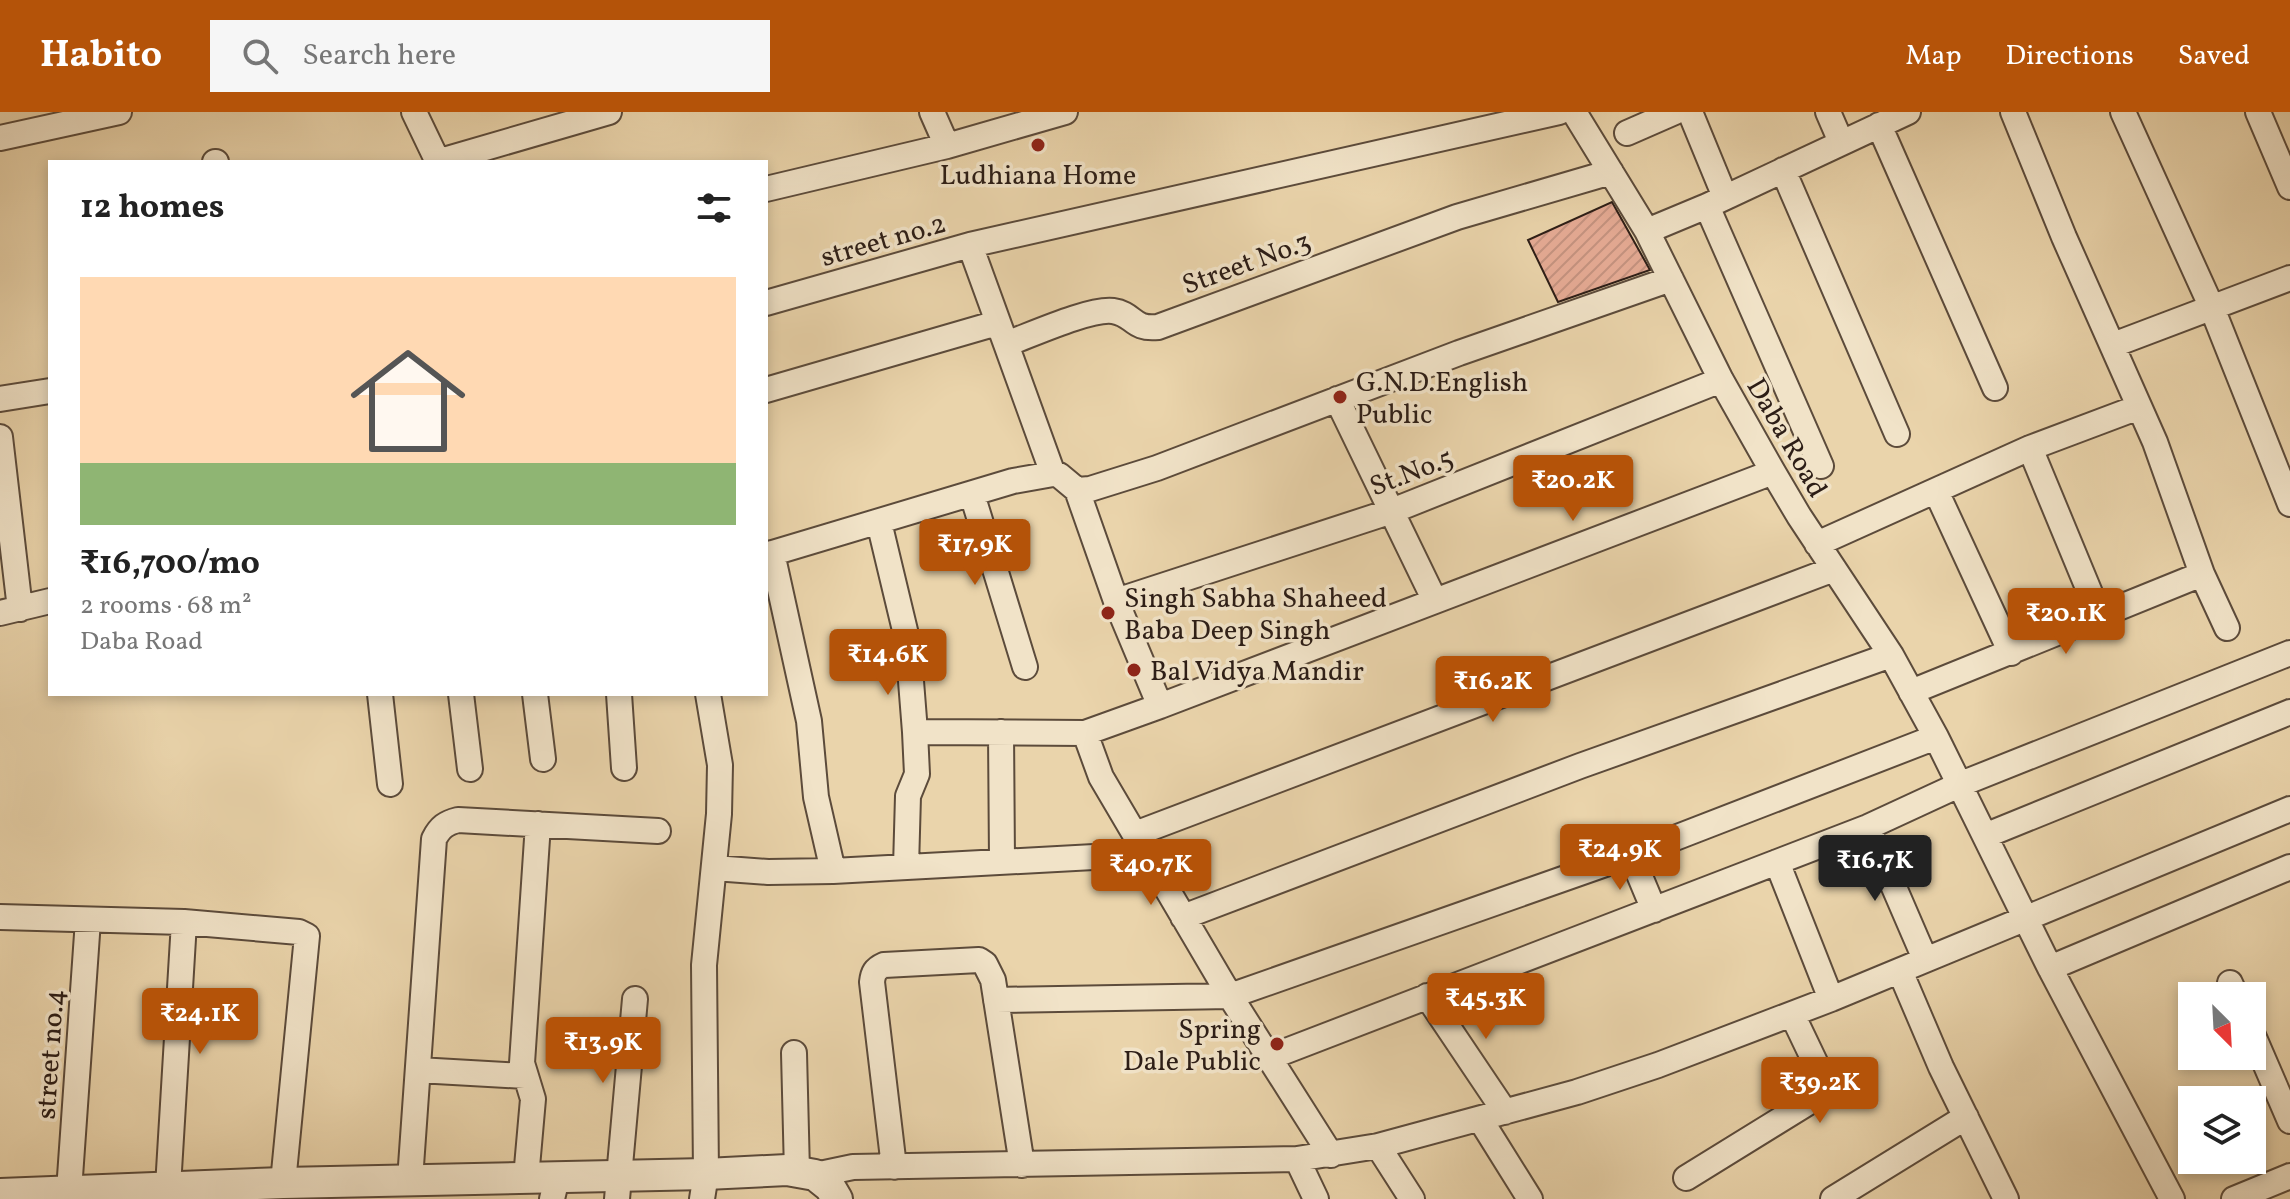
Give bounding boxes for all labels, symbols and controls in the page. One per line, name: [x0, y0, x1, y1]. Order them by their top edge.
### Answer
search box: [210, 20, 770, 92]
text: Habito: [40, 30, 162, 83]
icon: search: [238, 34, 282, 78]
text: Search here: [302, 35, 456, 77]
text: Map: [1906, 37, 1962, 76]
text: Directions: [2006, 37, 2134, 76]
text: Saved: [2178, 37, 2250, 76]
marker: Ludhiana Home: [1029, 136, 1047, 154]
place label: Ludhiana Home: [940, 157, 1136, 196]
text: 12 homes: [80, 185, 224, 232]
icon: filters: [692, 186, 736, 230]
street label: street no.2: [817, 205, 951, 278]
street label: Street No.3: [1177, 223, 1317, 306]
icon: home: [336, 329, 480, 473]
place label: G.N.D.English Public: [1356, 364, 1528, 435]
street label: Daba Road: [1736, 371, 1836, 505]
marker: G.N.D.English Public: [1331, 388, 1349, 406]
street label: St.No.5: [1364, 440, 1459, 507]
pin: ₹20.2K: [1508, 455, 1638, 523]
text: ₹20.2K: [1531, 463, 1615, 499]
pin: ₹17.9K: [910, 519, 1040, 587]
text: ₹17.9K: [937, 527, 1013, 563]
text: ₹16,700/mo: [80, 541, 260, 588]
place label: Singh Sabha Shaheed Baba Deep Singh: [1124, 580, 1387, 651]
text: 2 rooms · 68 m²: [80, 588, 252, 624]
pin: ₹20.1K: [2001, 588, 2131, 656]
text: ₹20.1K: [2026, 596, 2106, 632]
marker: Singh Sabha Shaheed Baba Deep Singh: [1099, 604, 1117, 622]
text: Daba Road: [80, 624, 203, 660]
pin: ₹14.6K: [823, 629, 953, 697]
text: ₹14.6K: [847, 637, 929, 673]
place label: Bal Vidya Mandir: [1150, 653, 1364, 692]
pin: ₹16.2K: [1428, 656, 1558, 724]
marker: Bal Vidya Mandir: [1125, 661, 1143, 679]
text: ₹16.2K: [1454, 664, 1532, 700]
pin: ₹24.9K: [1555, 824, 1685, 892]
text: ₹24.9K: [1578, 832, 1662, 868]
pin: ₹16.7K: [1810, 835, 1940, 903]
pin: ₹40.7K: [1086, 839, 1216, 907]
text: ₹16.7K: [1836, 843, 1914, 879]
text: ₹40.7K: [1109, 847, 1193, 883]
pin: ₹45.3K: [1421, 973, 1551, 1041]
text: ₹45.3K: [1445, 981, 1527, 1017]
north arrow: [2178, 982, 2266, 1070]
map controls: [2178, 982, 2266, 1174]
street label: street no.4: [28, 988, 75, 1120]
pin: ₹24.1K: [135, 988, 265, 1056]
text: ₹24.1K: [160, 996, 240, 1032]
place label: Spring Dale Public: [1123, 1011, 1261, 1082]
pin: ₹13.9K: [538, 1017, 668, 1085]
text: ₹13.9K: [564, 1025, 642, 1061]
marker: Spring Dale Public: [1268, 1035, 1286, 1053]
pin: ₹39.2K: [1755, 1057, 1885, 1125]
text: ₹39.2K: [1779, 1065, 1861, 1101]
button: layers: [2178, 1086, 2266, 1174]

